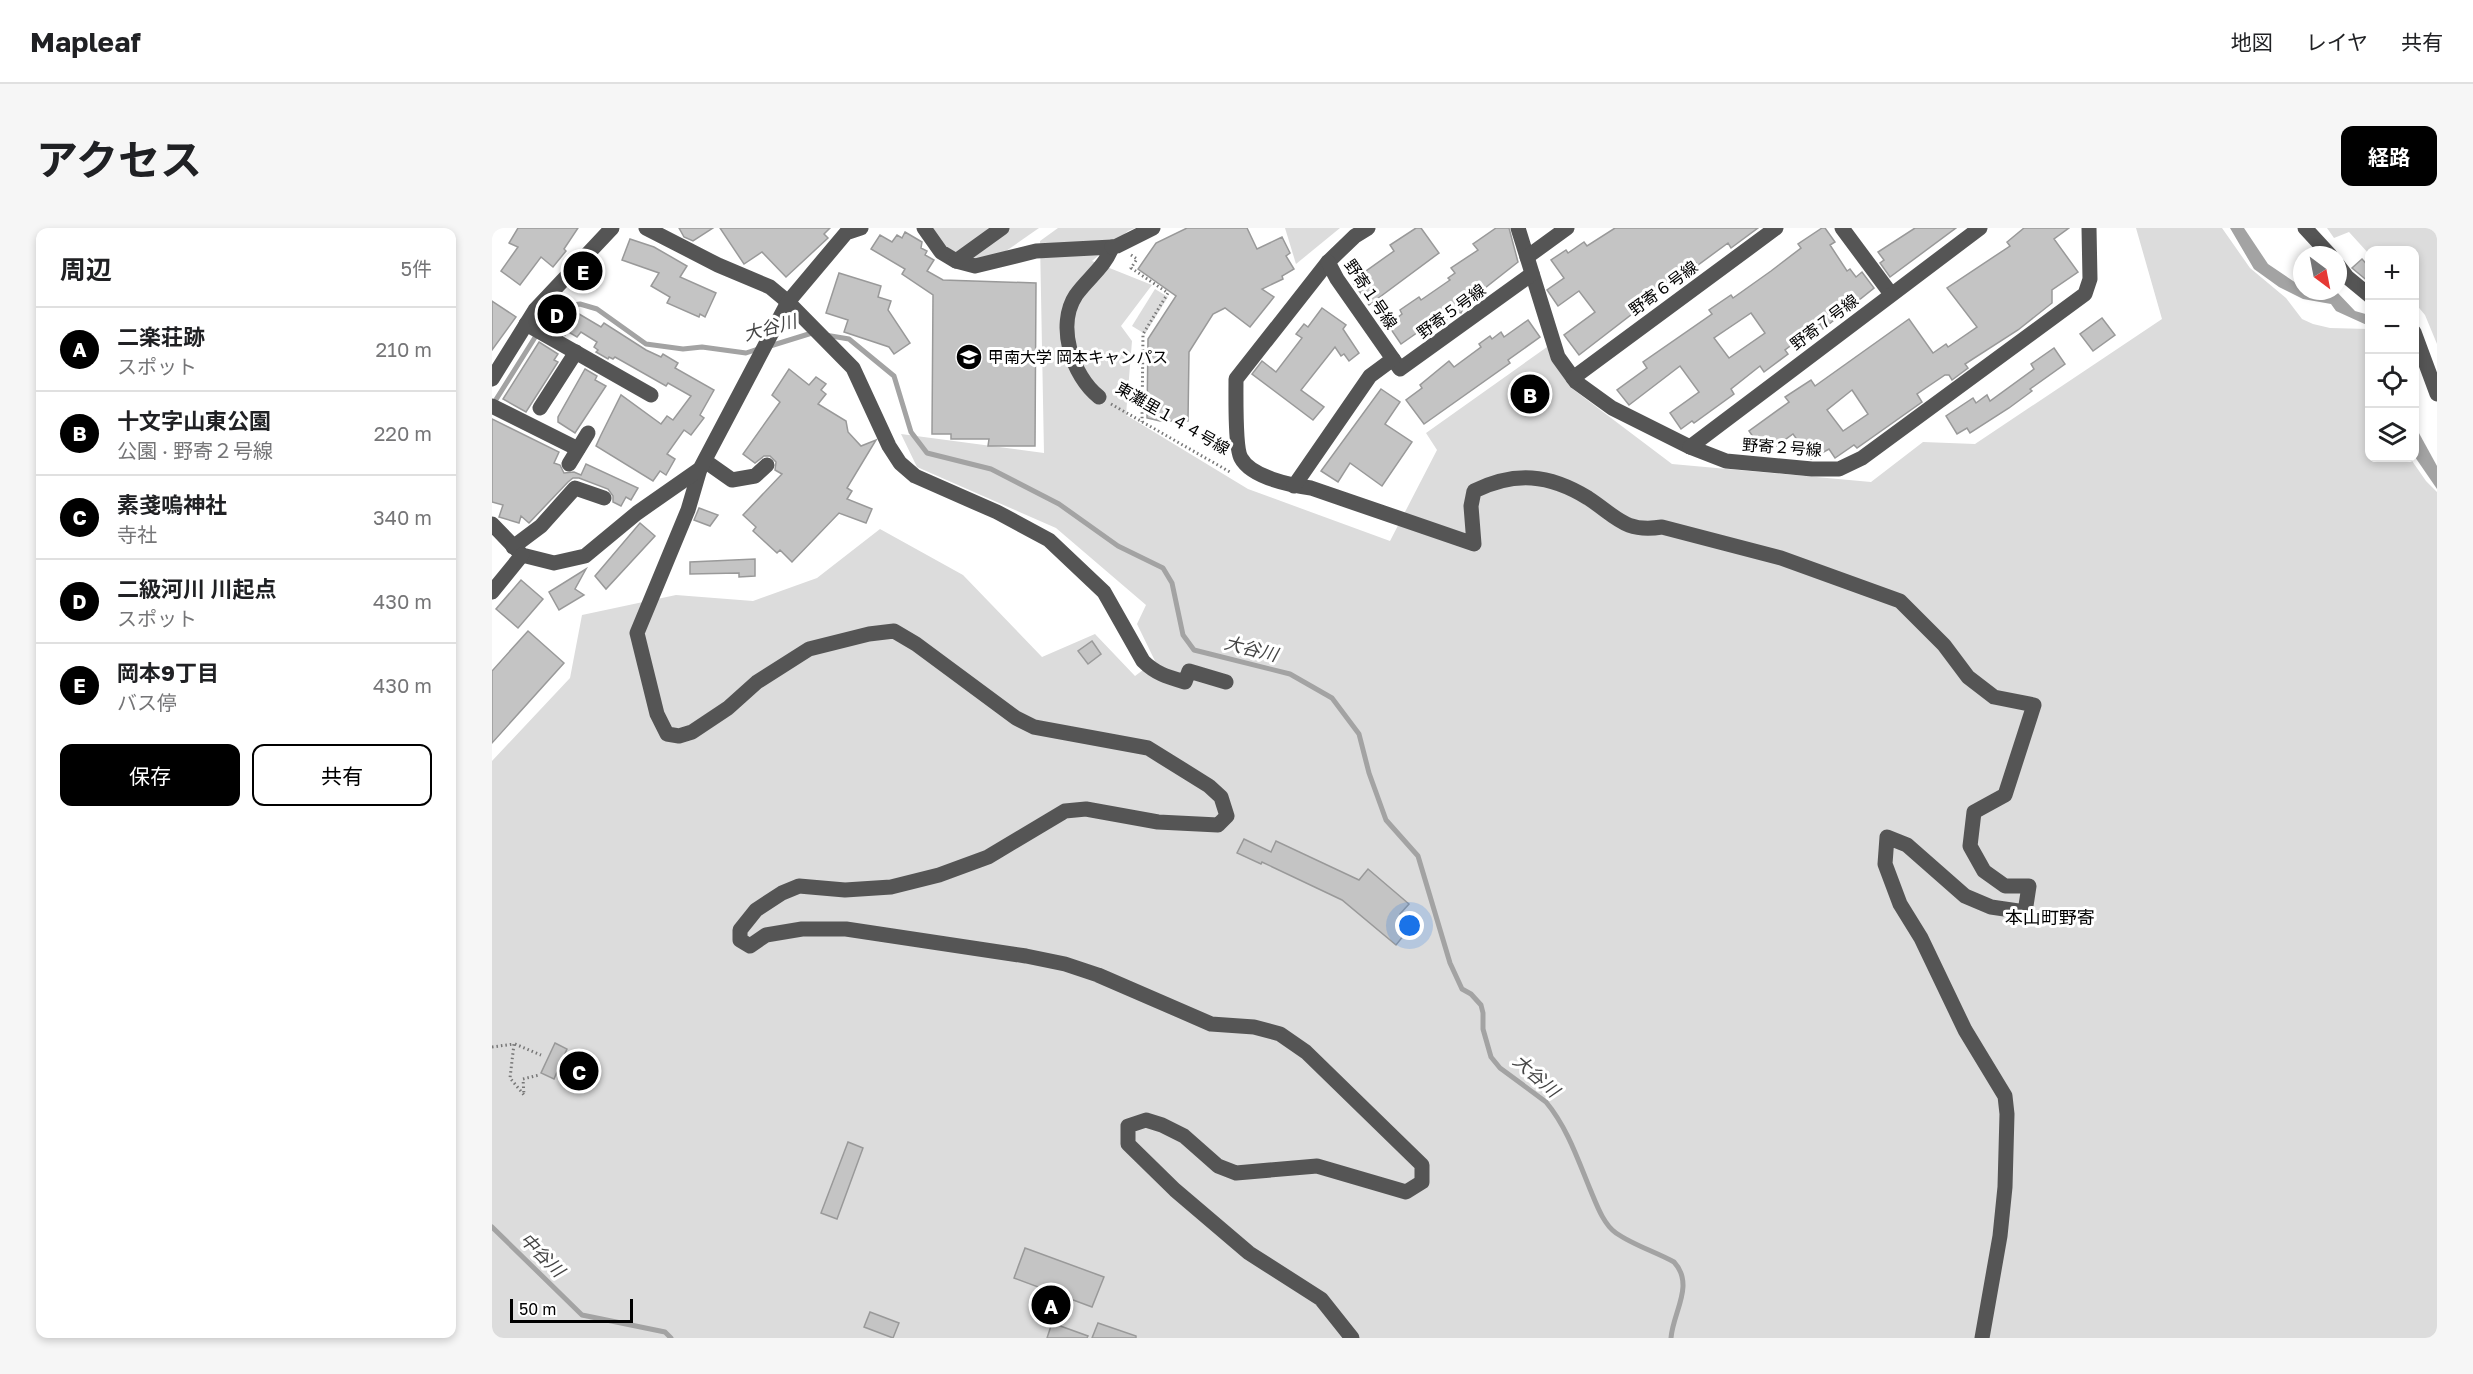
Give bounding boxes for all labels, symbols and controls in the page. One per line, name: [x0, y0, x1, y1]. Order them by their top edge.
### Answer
text: Mapleaf: [30, 25, 141, 58]
text: 地図: [2231, 29, 2273, 55]
text: レイヤ: [2306, 29, 2368, 55]
text: 共有: [2401, 29, 2443, 55]
button: 経路: [2341, 126, 2437, 186]
text: アクセス: [36, 134, 202, 184]
north arrow: [2293, 246, 2347, 300]
map controls: [2365, 246, 2419, 462]
button: +: [2365, 246, 2419, 300]
pin: E: [564, 248, 602, 294]
text: 周辺: [60, 254, 112, 285]
street label: 野寄１号線: [1340, 255, 1402, 333]
text: 5件: [400, 256, 432, 280]
street label: 野寄６号線: [1625, 256, 1701, 320]
street label: 野寄５号線: [1413, 279, 1489, 343]
street label: 野寄７号線: [1786, 290, 1862, 354]
pin: D: [538, 292, 576, 337]
button: −: [2365, 300, 2419, 354]
water label: 大谷川: [741, 309, 801, 345]
text: 二楽荘跡: [117, 323, 205, 350]
text: A: [72, 337, 87, 361]
text: 210 m: [376, 337, 432, 361]
school or university icon: 甲南大学 岡本キャンパス: [954, 342, 984, 372]
place label: 甲南大学 岡本キャンパス: [988, 347, 1168, 367]
text: スポット: [117, 354, 197, 378]
button: locate: [2365, 354, 2419, 408]
pin: B: [1510, 372, 1550, 416]
street label: 東灘里１４４号線: [1113, 377, 1233, 459]
text: 十文字山東公園: [117, 407, 271, 434]
button: layers: [2365, 408, 2419, 462]
text: B: [72, 421, 87, 445]
text: 220 m: [374, 421, 432, 445]
street label: 野寄２号線: [1741, 434, 1823, 460]
text: 公園 · 野寄２号線: [117, 438, 273, 462]
text: 素戔嗚神社: [117, 491, 227, 518]
text: C: [72, 505, 87, 529]
text: 340 m: [373, 505, 432, 529]
text: 寺社: [117, 522, 157, 546]
text: 二級河川 川起点: [117, 575, 277, 602]
text: D: [72, 589, 87, 613]
text: 430 m: [373, 589, 432, 613]
text: スポット: [117, 606, 197, 630]
water label: 大谷川: [1222, 631, 1282, 666]
text: 岡本9丁目: [117, 659, 219, 686]
text: E: [73, 673, 86, 697]
text: 430 m: [373, 673, 432, 697]
text: バス停: [117, 690, 177, 714]
button: 保存: [60, 744, 240, 806]
button: 共有: [252, 744, 432, 806]
district label: 本山町野寄: [2005, 906, 2095, 928]
your location: [1395, 911, 1424, 940]
pin: C: [560, 1048, 598, 1094]
water label: 大谷川: [1509, 1049, 1566, 1103]
water label: 中谷川: [516, 1227, 571, 1283]
pin: A: [1032, 1282, 1070, 1328]
scale bar: [510, 1296, 633, 1324]
text: 50 m: [519, 1299, 556, 1319]

